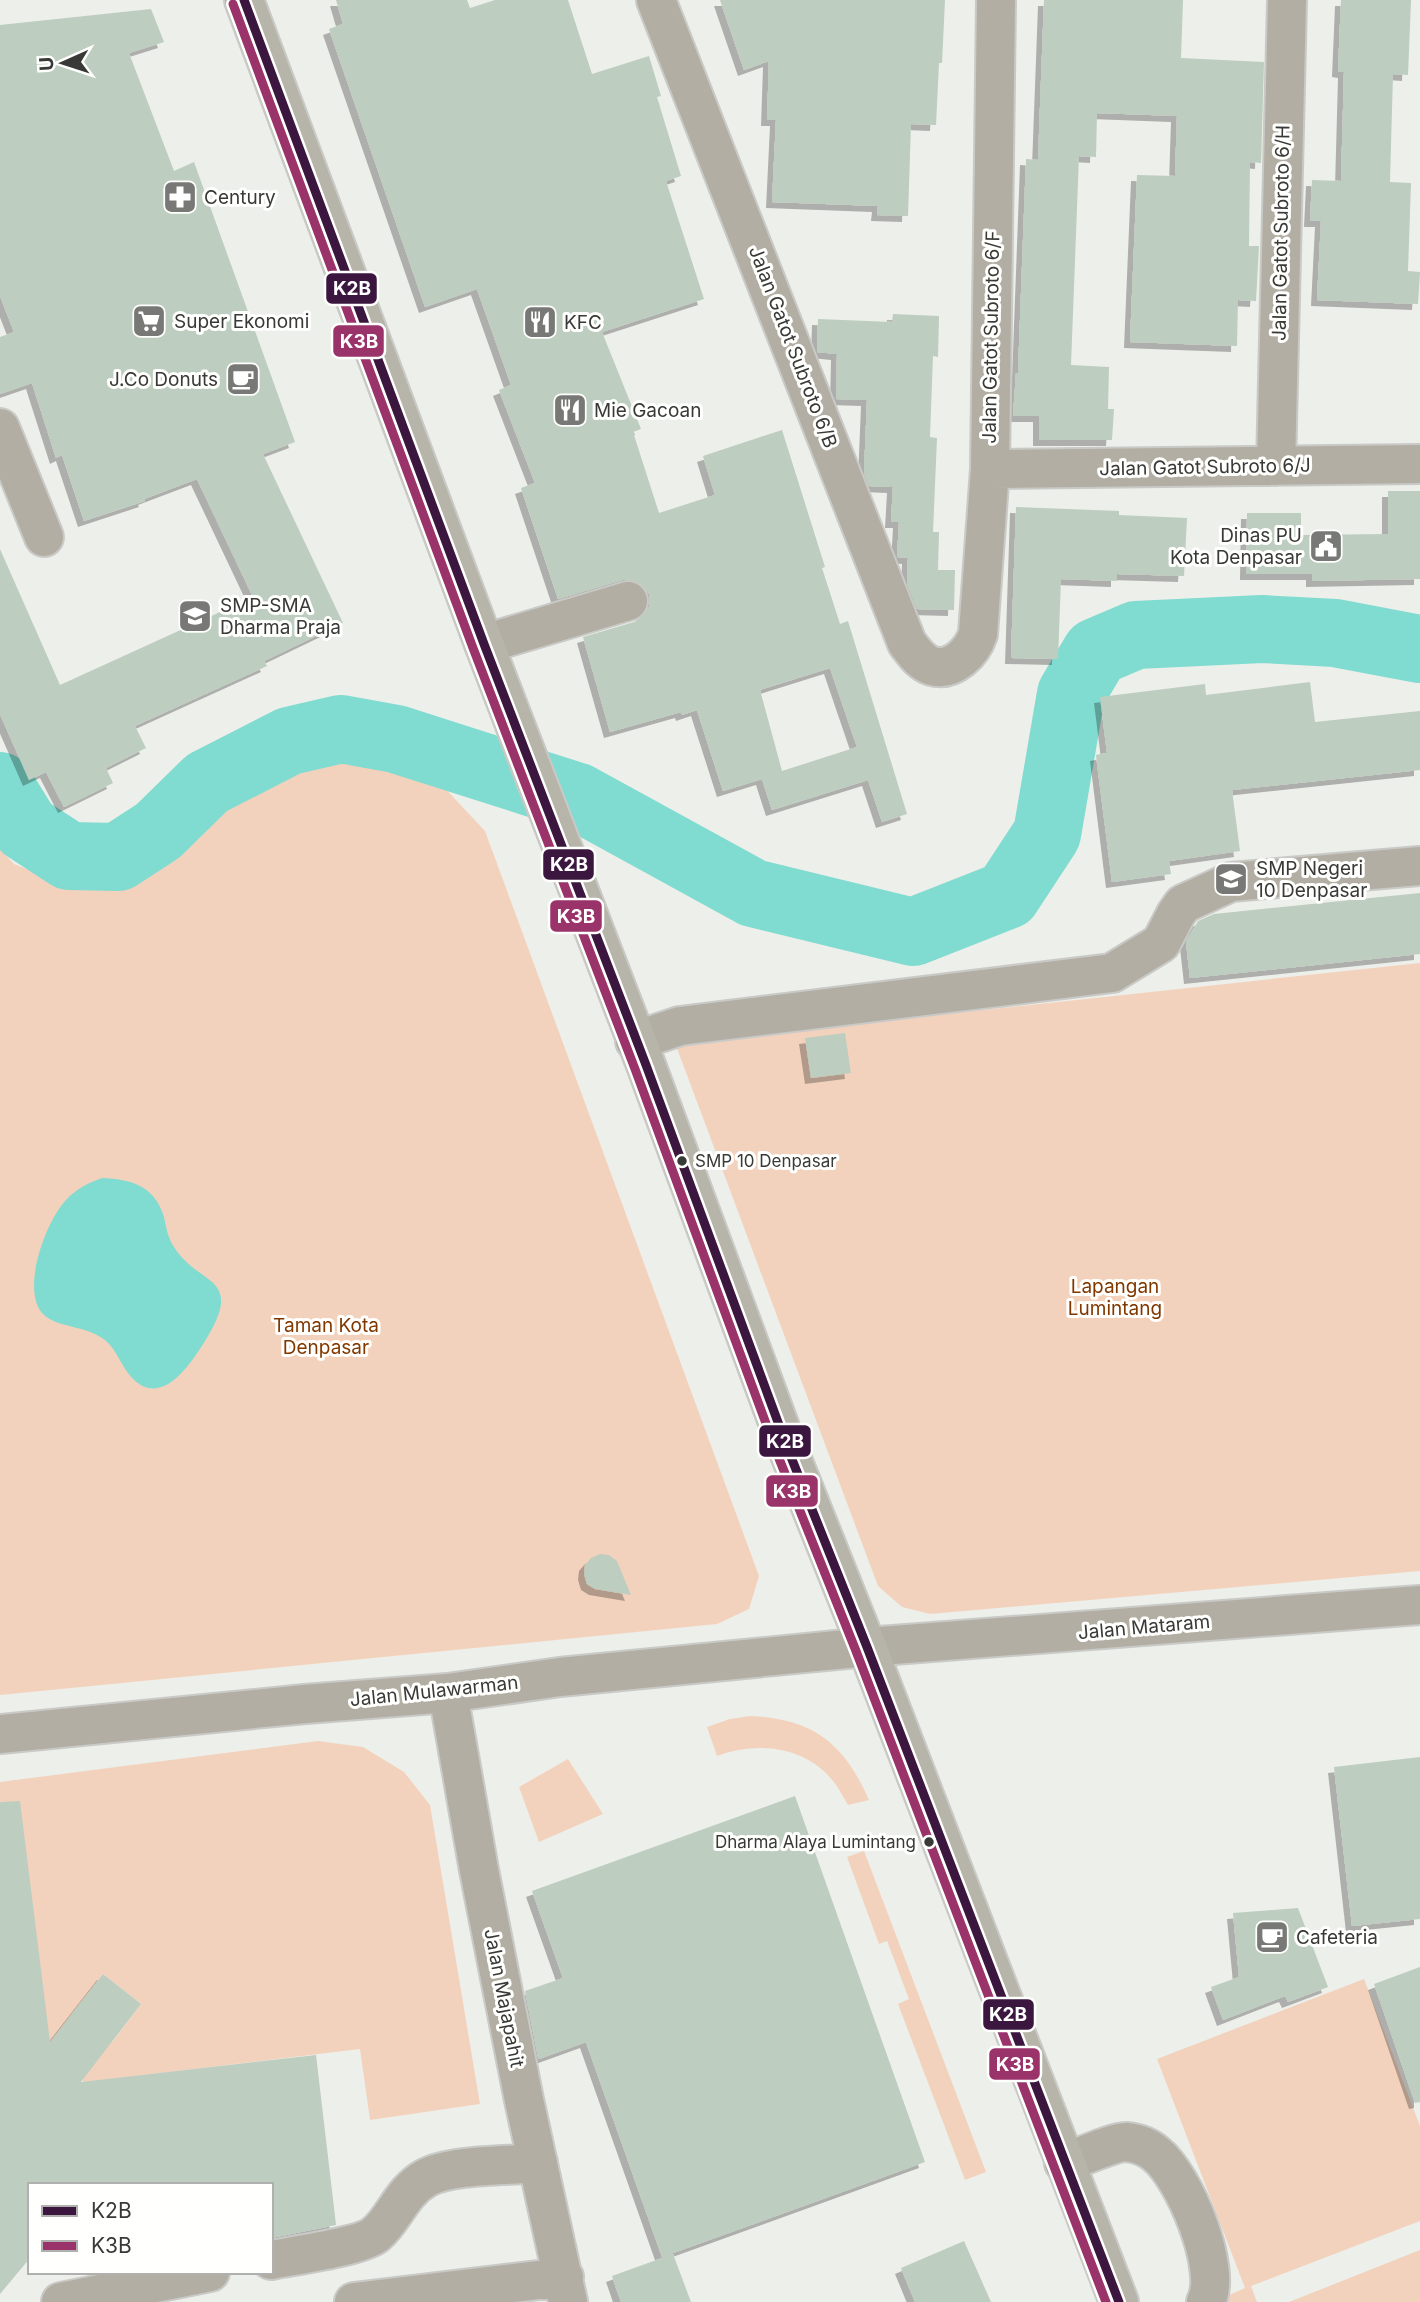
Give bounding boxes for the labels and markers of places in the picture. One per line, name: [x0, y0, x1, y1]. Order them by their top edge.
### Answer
pharmacy icon: Century: [161, 178, 199, 216]
place label: Century: [204, 186, 276, 209]
supermarket icon: Super Ekonomi: [130, 302, 168, 340]
restaurant icon: KFC: [521, 303, 559, 341]
place label: Super Ekonomi: [174, 310, 309, 333]
place label: KFC: [564, 311, 602, 334]
cafe icon: J.Co Donuts: [224, 360, 262, 398]
place label: J.Co Donuts: [109, 368, 218, 391]
restaurant icon: Mie Gacoan: [551, 391, 589, 429]
place label: Mie Gacoan: [594, 399, 701, 422]
place label: Dinas PU Kota Denpasar: [1170, 524, 1302, 569]
public building icon: Dinas PU Kota Denpasar: [1307, 527, 1345, 565]
place label: SMP-SMA Dharma Praja: [220, 594, 341, 639]
school or university icon: SMP-SMA Dharma Praja: [176, 597, 214, 635]
place label: SMP Negeri 10 Denpasar: [1256, 857, 1367, 902]
school or university icon: SMP Negeri 10 Denpasar: [1212, 860, 1250, 898]
place label: SMP 10 Denpasar: [695, 1151, 837, 1171]
marker: SMP 10 Denpasar: [675, 1154, 689, 1168]
place label: Dharma Alaya Lumintang: [715, 1832, 916, 1852]
marker: Dharma Alaya Lumintang: [922, 1835, 936, 1849]
cafe icon: Cafeteria: [1253, 1918, 1291, 1956]
place label: Cafeteria: [1296, 1926, 1378, 1949]

